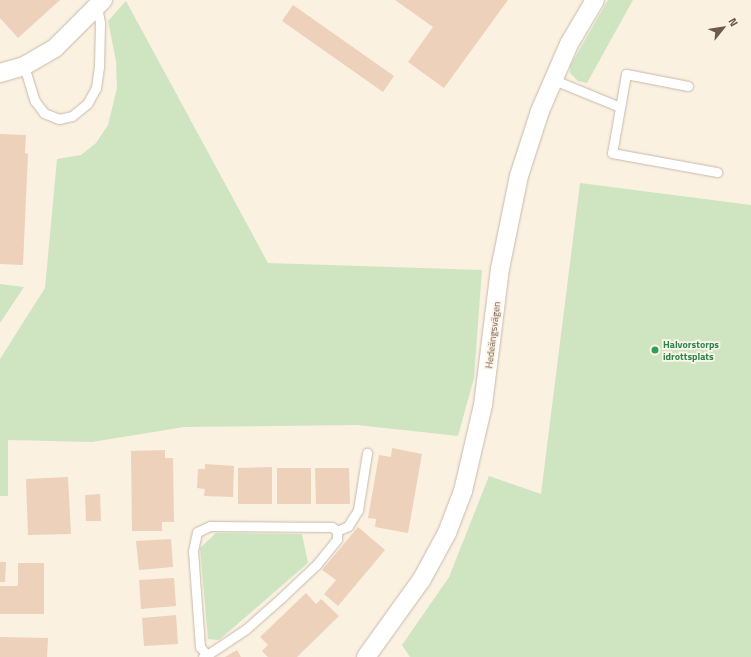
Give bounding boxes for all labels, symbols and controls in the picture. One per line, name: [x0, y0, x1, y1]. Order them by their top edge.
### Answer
north arrow: [703, 8, 743, 48]
text: N: [725, 15, 742, 29]
street label: Hedeängsvägen: [483, 301, 503, 369]
place label: Halvorstorps idrottsplats: [663, 338, 719, 362]
marker: Halvorstorps idrottsplats: [650, 345, 660, 355]

